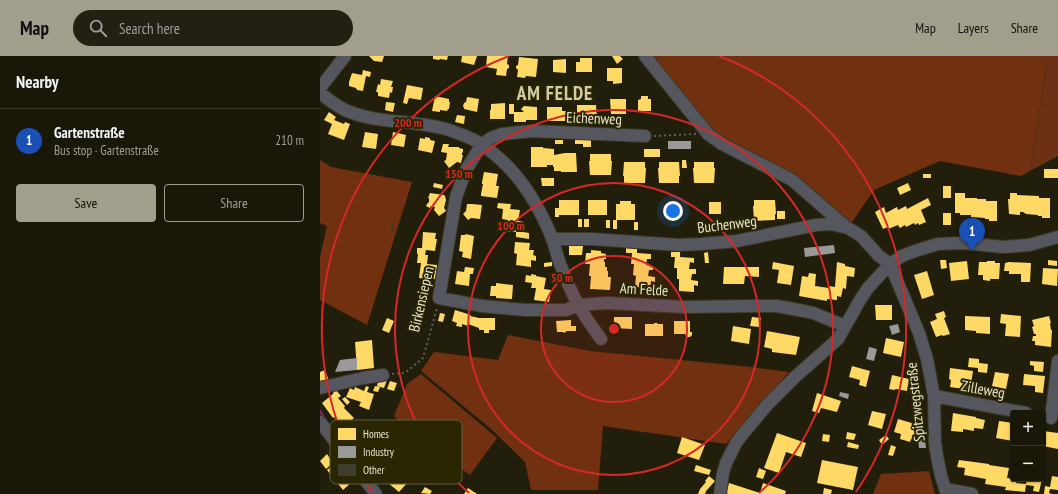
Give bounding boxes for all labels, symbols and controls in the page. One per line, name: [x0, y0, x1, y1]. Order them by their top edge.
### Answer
search box: [73, 10, 353, 46]
text: Map: [20, 16, 49, 40]
icon: search: [87, 17, 109, 39]
text: Search here: [119, 19, 180, 38]
text: Map: [915, 19, 936, 37]
text: Layers: [958, 19, 989, 37]
text: Share: [1011, 19, 1038, 37]
text: Nearby: [16, 71, 59, 93]
district label: AM FELDE: [516, 81, 593, 105]
street label: Eichenweg: [566, 108, 622, 128]
text: 200 m: [394, 115, 422, 130]
text: Gartenstraße: [54, 123, 125, 142]
text: 1: [26, 132, 32, 149]
text: 210 m: [275, 132, 304, 149]
text: Bus stop · Gartenstraße: [54, 142, 159, 159]
text: 150 m: [445, 166, 473, 181]
button: Save: [16, 184, 156, 222]
button: Share: [164, 184, 304, 222]
your location: [663, 201, 683, 221]
street label: Buchenweg: [696, 211, 758, 237]
text: 100 m: [497, 218, 525, 233]
pin: 1: [959, 218, 985, 251]
street label: Birkensiepen: [404, 264, 438, 334]
text: 50 m: [551, 270, 573, 285]
street label: Am Felde: [619, 278, 669, 300]
centre of rings: [607, 322, 621, 336]
street label: Spitzwegstraße: [901, 361, 929, 443]
street label: Zilleweg: [960, 376, 1006, 402]
map controls: [1010, 410, 1046, 482]
button: +: [1010, 410, 1046, 446]
legend: [330, 420, 462, 484]
text: Homes: [363, 427, 389, 441]
text: Industry: [363, 445, 395, 459]
button: −: [1010, 446, 1046, 482]
text: Other: [363, 463, 384, 477]

